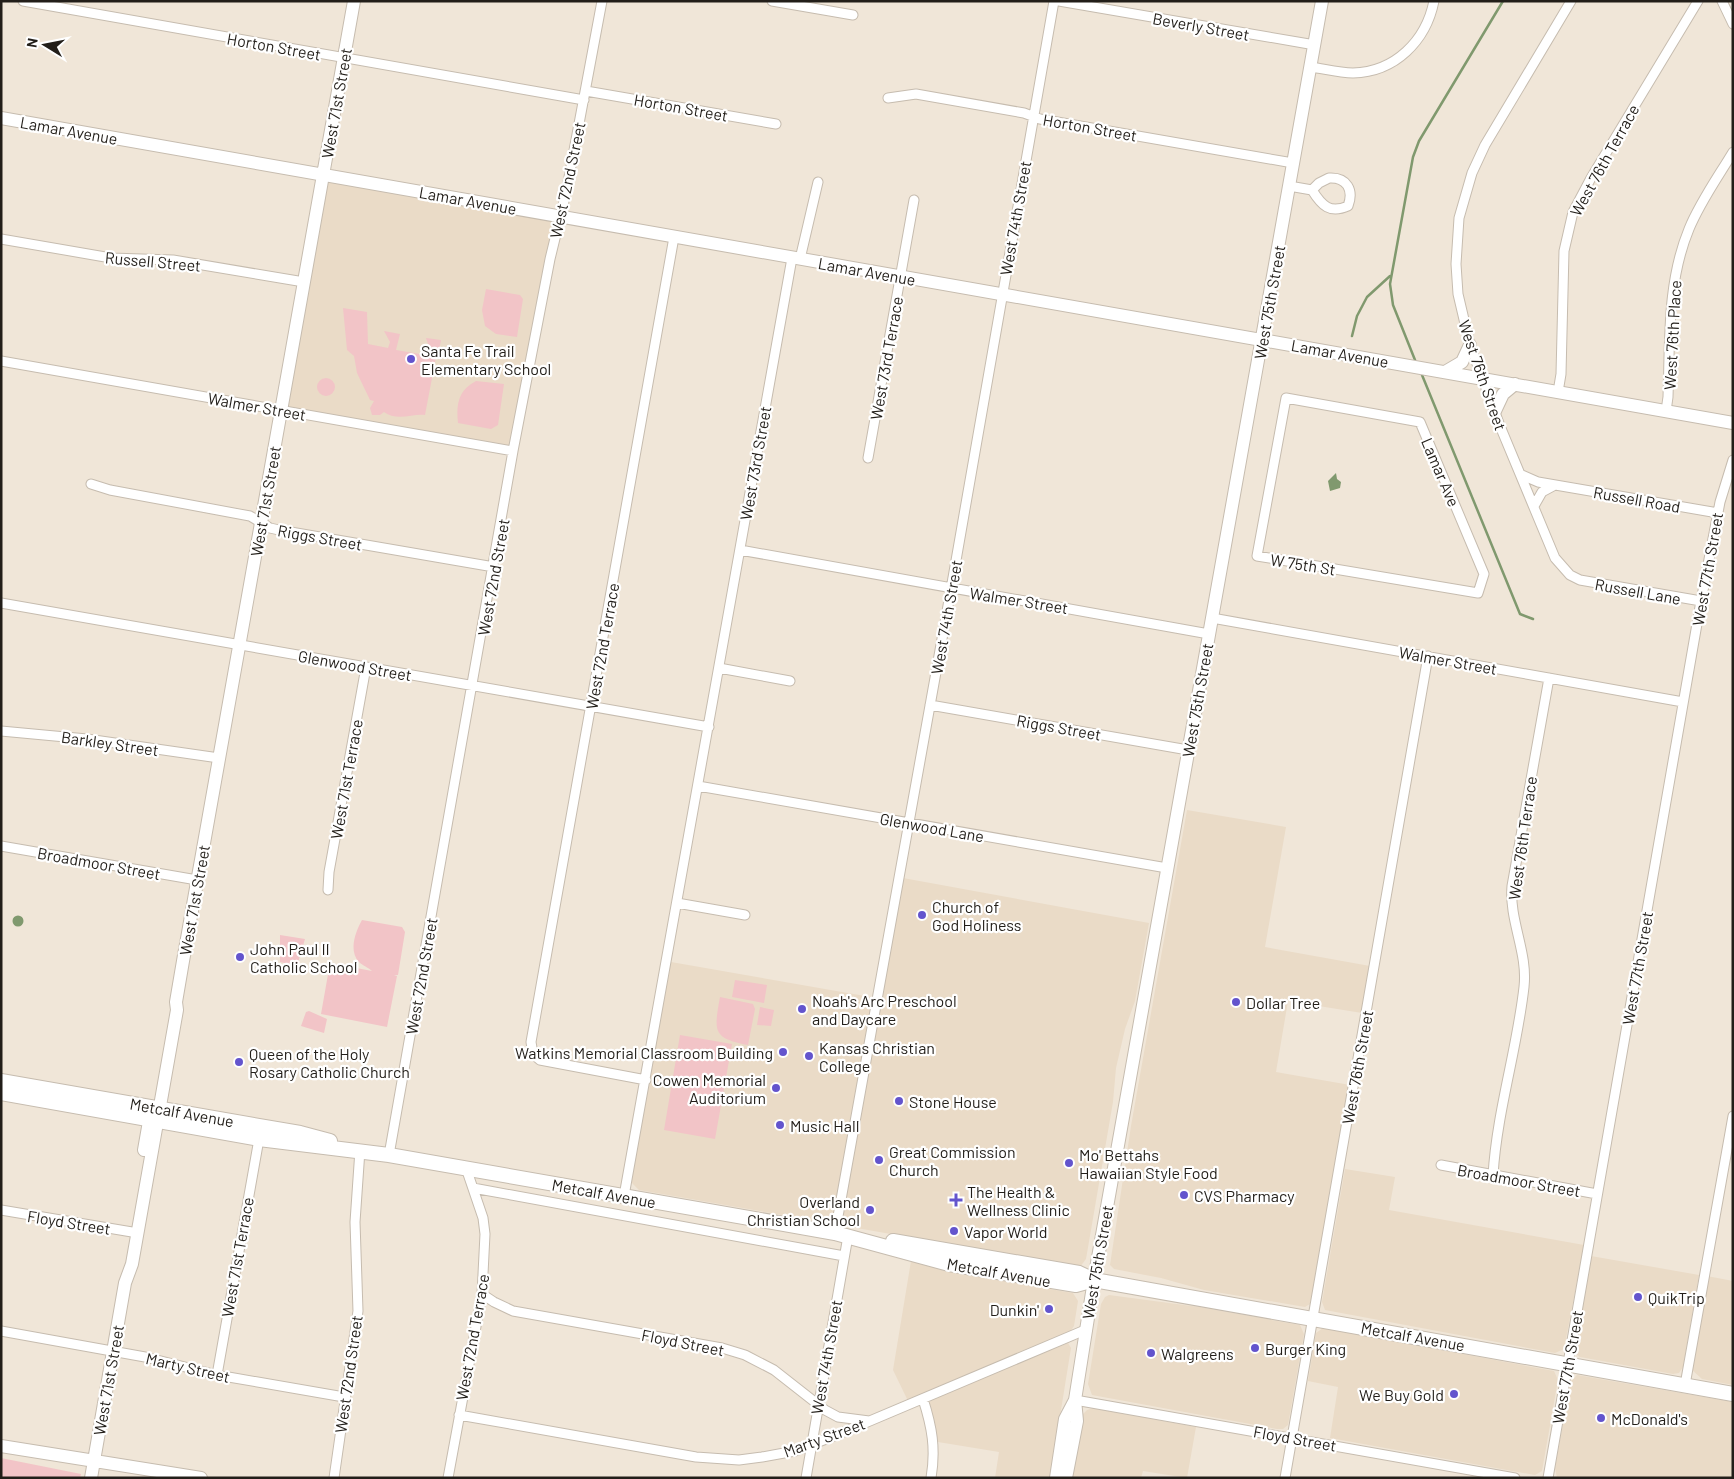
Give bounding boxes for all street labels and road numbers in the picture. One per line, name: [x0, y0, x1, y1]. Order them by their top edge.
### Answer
street label: Beverly Street: [1151, 8, 1251, 44]
street label: Horton Street: [226, 28, 322, 64]
street label: West 71st Street: [317, 46, 355, 160]
street label: Horton Street: [633, 89, 729, 125]
street label: West 76th Terrace: [1565, 101, 1643, 219]
street label: Horton Street: [1042, 109, 1138, 145]
street label: Lamar Avenue: [19, 112, 119, 148]
street label: West 72nd Street: [545, 120, 589, 240]
street label: West 74th Street: [996, 159, 1034, 277]
street label: Lamar Avenue: [418, 182, 518, 218]
street label: West 75th Street: [1250, 243, 1288, 361]
street label: Russell Street: [104, 247, 202, 275]
street label: Lamar Avenue: [817, 253, 917, 289]
street label: West 76th Place: [1660, 280, 1684, 390]
street label: West 73rd Terrace: [866, 295, 906, 421]
street label: West 76th Street: [1455, 317, 1511, 433]
street label: Lamar Avenue: [1290, 335, 1390, 371]
street label: Walmer Street: [206, 388, 308, 424]
street label: West 73rd Street: [736, 404, 774, 522]
street label: Lamar Ave: [1418, 435, 1464, 509]
street label: West 71st Street: [246, 444, 284, 558]
street label: Russell Road: [1592, 482, 1682, 516]
street label: West 77th Street: [1688, 511, 1726, 627]
street label: West 72nd Street: [473, 517, 513, 637]
street label: Riggs Street: [276, 520, 364, 554]
street label: W 75th St: [1269, 549, 1337, 579]
street label: West 74th Street: [927, 558, 965, 676]
street label: Russell Lane: [1594, 574, 1682, 608]
street label: West 72nd Terrace: [582, 581, 622, 711]
street label: Walmer Street: [968, 583, 1070, 617]
street label: West 75th Street: [1178, 641, 1216, 759]
street label: Walmer Street: [1397, 642, 1499, 678]
street label: Glenwood Street: [297, 646, 413, 684]
street label: Riggs Street: [1015, 710, 1103, 744]
street label: West 71st Terrace: [326, 718, 366, 840]
street label: Barkley Street: [60, 727, 160, 759]
street label: West 76th Terrace: [1504, 775, 1540, 901]
street label: Glenwood Lane: [878, 808, 986, 846]
street label: Broadmoor Street: [36, 843, 162, 883]
street label: West 71st Street: [175, 843, 213, 957]
street label: West 77th Street: [1618, 910, 1656, 1026]
street label: West 72nd Street: [401, 916, 441, 1036]
street label: West 76th Street: [1338, 1008, 1376, 1126]
street label: Metcalf Avenue: [128, 1093, 236, 1131]
street label: Broadmoor Street: [1456, 1160, 1582, 1200]
street label: Metcalf Avenue: [550, 1174, 658, 1212]
street label: West 71st Terrace: [217, 1196, 257, 1318]
street label: West 75th Street: [1078, 1203, 1116, 1321]
street label: Floyd Street: [26, 1206, 112, 1238]
street label: Metcalf Avenue: [945, 1253, 1053, 1291]
street label: West 72nd Terrace: [452, 1272, 492, 1402]
street label: West 74th Street: [807, 1298, 845, 1416]
street label: West 77th Street: [1548, 1309, 1586, 1425]
street label: West 72nd Street: [330, 1314, 366, 1434]
street label: Metcalf Avenue: [1359, 1317, 1467, 1355]
street label: West 71st Street: [89, 1323, 127, 1437]
street label: Floyd Street: [640, 1325, 726, 1359]
street label: Marty Street: [144, 1348, 232, 1386]
street label: Marty Street: [780, 1413, 868, 1461]
street label: Floyd Street: [1252, 1421, 1338, 1455]

